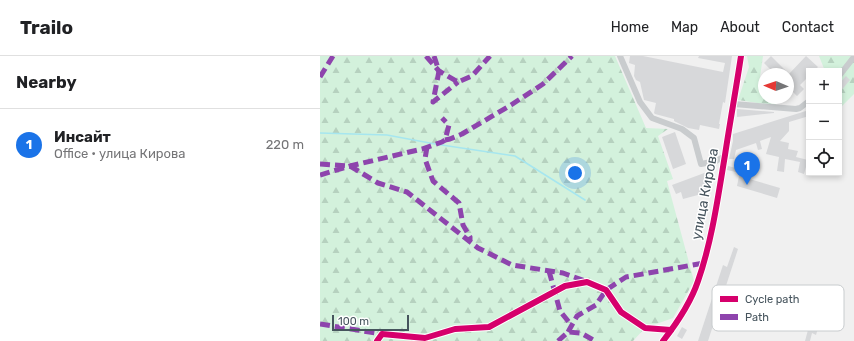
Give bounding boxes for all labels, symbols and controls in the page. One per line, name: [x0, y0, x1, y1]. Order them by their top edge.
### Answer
text: Trailo: [20, 16, 73, 39]
text: Home: [611, 19, 649, 36]
text: Map: [671, 19, 698, 36]
text: About: [720, 19, 760, 36]
text: Contact: [782, 19, 834, 36]
north arrow: [758, 68, 794, 104]
map controls: [806, 68, 842, 176]
button: +: [806, 68, 842, 104]
text: Nearby: [16, 72, 77, 92]
button: −: [806, 104, 842, 140]
text: Инсайт: [54, 128, 111, 146]
text: 1: [26, 137, 32, 152]
text: 220 m: [266, 137, 304, 152]
button: locate: [806, 140, 842, 176]
text: Office · улица Кирова: [54, 146, 186, 161]
street label: улица Кирова: [688, 147, 722, 241]
pin: 1: [734, 152, 760, 185]
your location: [565, 163, 585, 183]
legend: [712, 285, 844, 331]
text: Cycle path: [745, 293, 799, 306]
text: Path: [745, 311, 769, 324]
scale bar: [332, 313, 409, 332]
text: 100 m: [338, 315, 369, 328]

